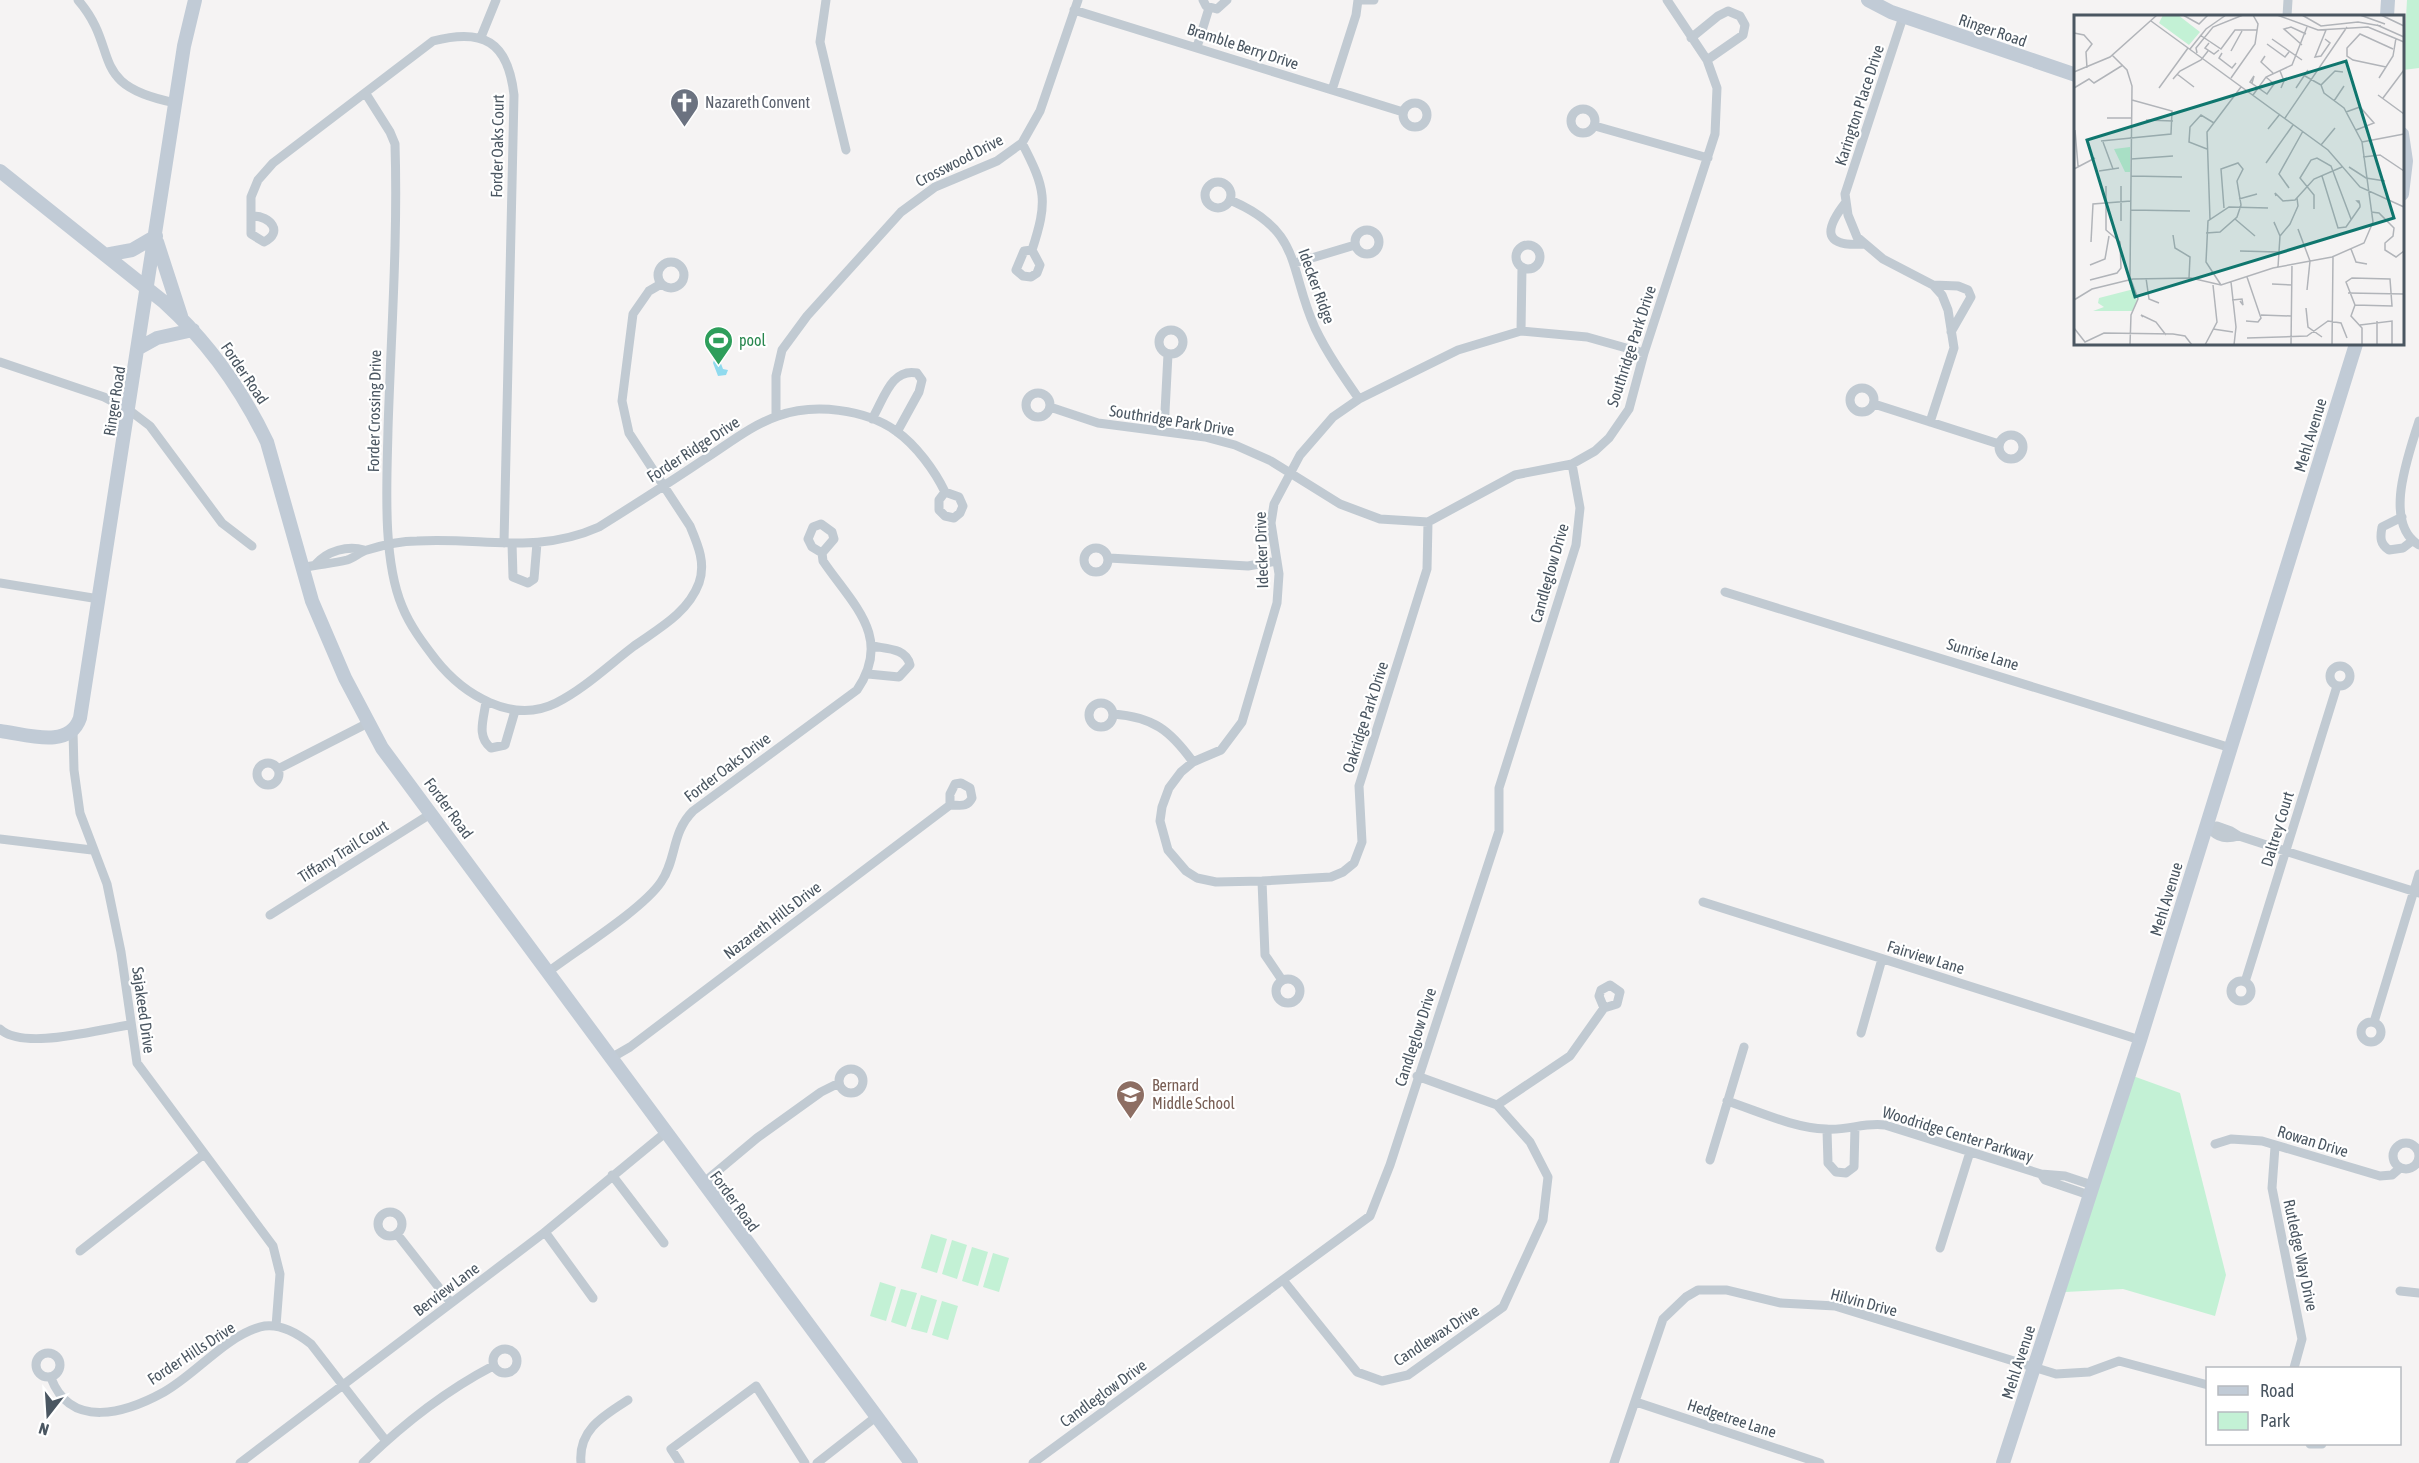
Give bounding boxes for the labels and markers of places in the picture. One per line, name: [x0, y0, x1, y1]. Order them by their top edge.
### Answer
church icon: Nazareth Convent: [668, 86, 700, 128]
place label: Nazareth Convent: [705, 93, 811, 111]
sports icon: pool: [702, 324, 734, 366]
place label: pool: [739, 331, 767, 350]
place label: Bernard Middle School: [1152, 1076, 1236, 1112]
school or university icon: Bernard Middle School: [1115, 1078, 1147, 1120]

